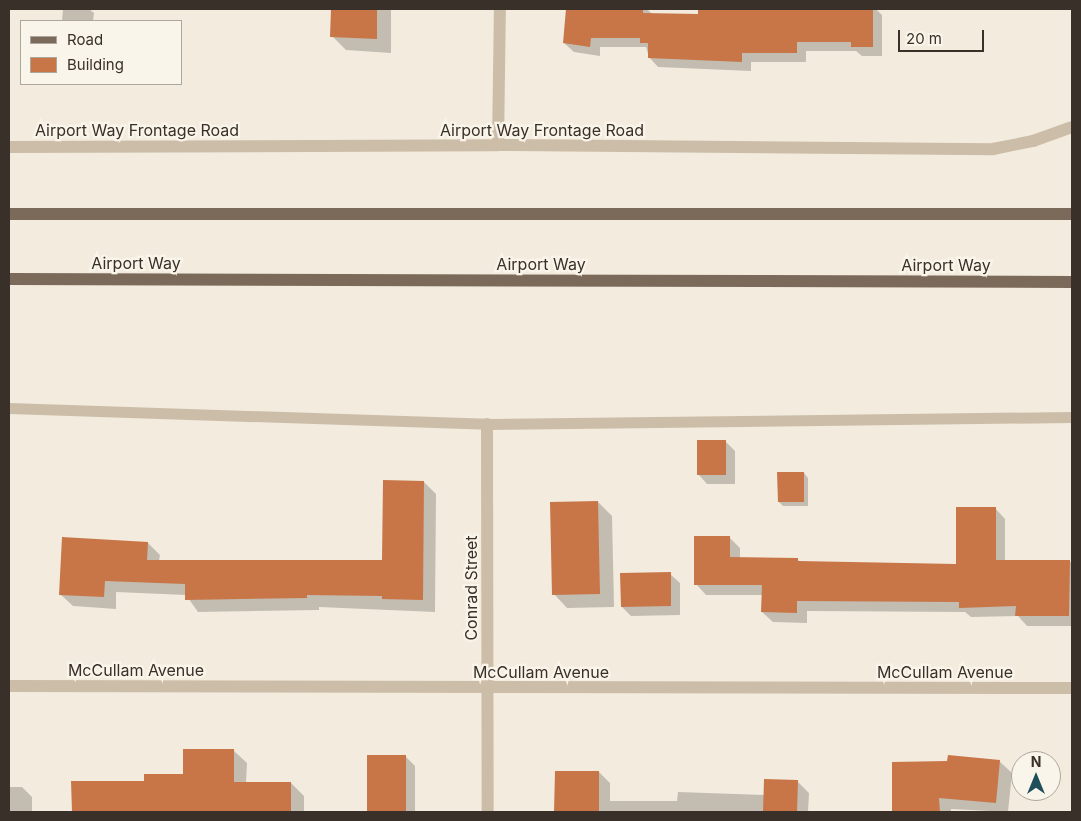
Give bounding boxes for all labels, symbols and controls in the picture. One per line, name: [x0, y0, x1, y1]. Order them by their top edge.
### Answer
legend: [20, 20, 182, 85]
scale bar: [901, 20, 987, 52]
text: 20 m: [906, 29, 942, 48]
text: Road: [67, 30, 103, 49]
text: Building: [67, 55, 124, 74]
street label: Airport Way Frontage Road: [35, 120, 239, 140]
street label: Airport Way Frontage Road: [440, 120, 644, 140]
street label: Airport Way: [91, 253, 181, 273]
street label: Airport Way: [496, 254, 586, 274]
street label: Airport Way: [901, 255, 991, 275]
street label: Conrad Street: [461, 535, 481, 641]
street label: McCullam Avenue: [68, 660, 204, 680]
street label: McCullam Avenue: [473, 662, 609, 682]
street label: McCullam Avenue: [877, 662, 1013, 682]
north arrow: [1011, 751, 1061, 801]
text: N: [1031, 753, 1041, 770]

